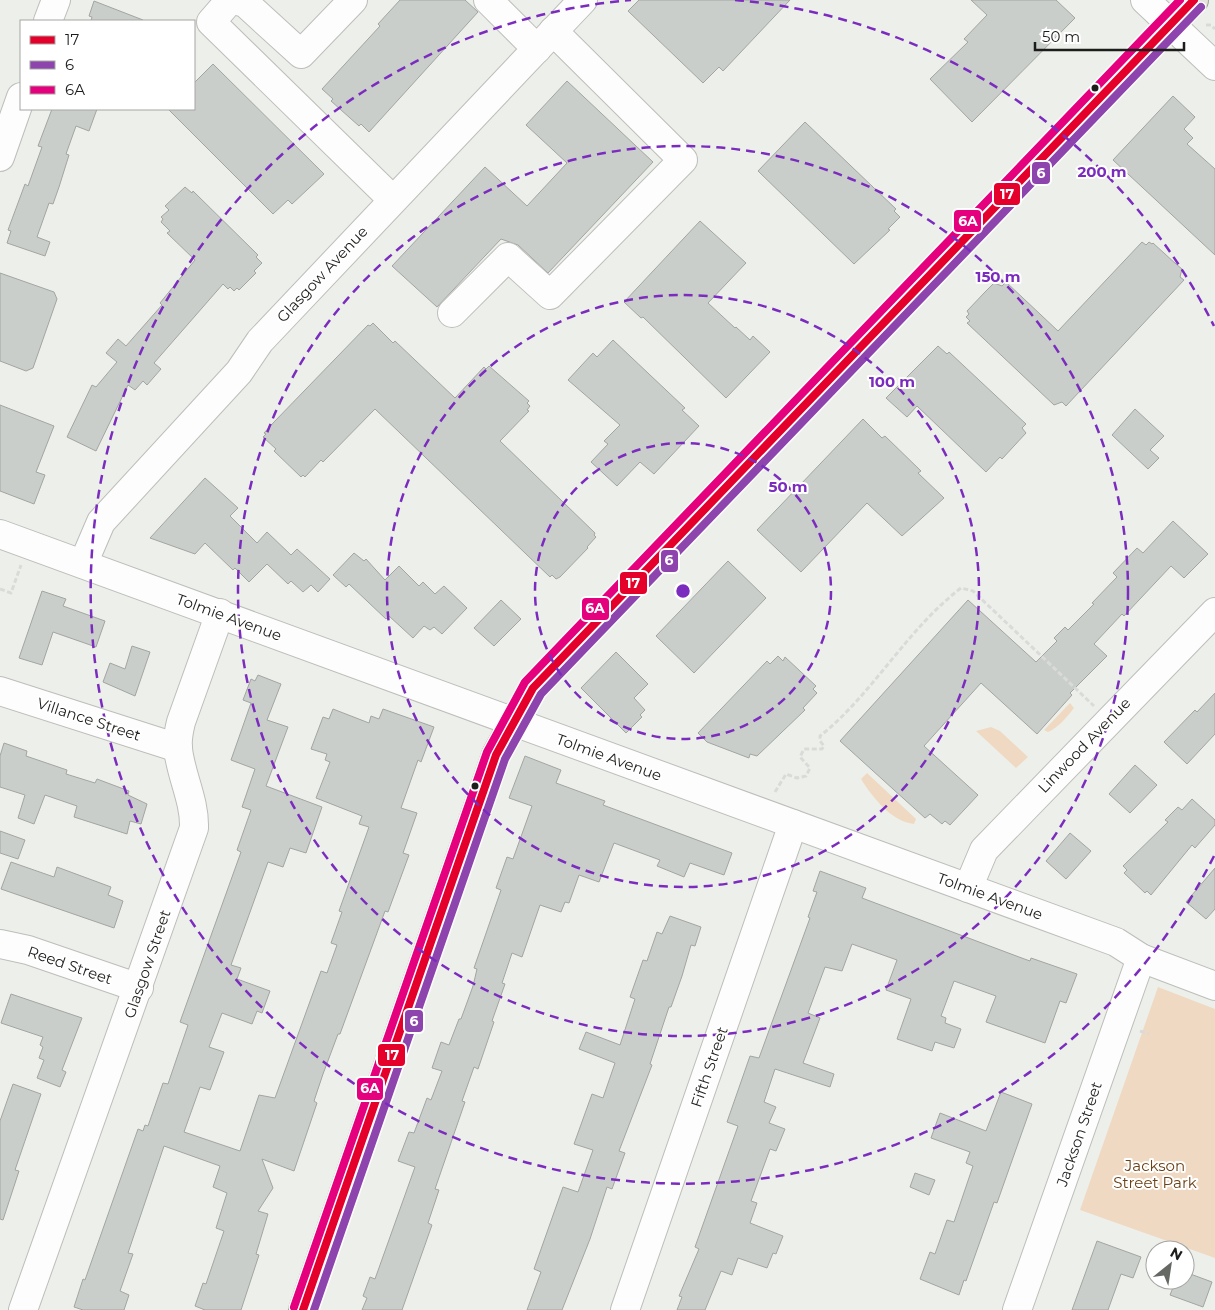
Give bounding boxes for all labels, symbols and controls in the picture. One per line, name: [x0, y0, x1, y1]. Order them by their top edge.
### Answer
legend: [20, 20, 195, 110]
scale bar: [1035, 20, 1184, 52]
text: 50 m: [1042, 27, 1080, 46]
text: 17: [65, 30, 79, 49]
text: 6: [65, 55, 74, 74]
text: 6A: [65, 80, 85, 99]
unlabelled marker: [1090, 83, 1100, 93]
line badge: 6: [1031, 161, 1051, 185]
text: 200 m: [1077, 162, 1127, 181]
text: 6: [1037, 164, 1046, 182]
line badge: 17: [993, 182, 1021, 206]
text: 17: [1000, 185, 1014, 203]
line badge: 6A: [953, 209, 982, 233]
text: 6A: [958, 212, 978, 230]
street label: Glasgow Avenue: [272, 222, 372, 326]
text: 150 m: [976, 267, 1020, 286]
text: 100 m: [869, 372, 915, 391]
text: 50 m: [768, 477, 808, 496]
line badge: 6: [660, 549, 679, 573]
text: 6: [665, 551, 674, 569]
line badge: 17: [619, 571, 648, 595]
text: 17: [626, 574, 640, 592]
centre of rings: [674, 582, 692, 600]
street label: Tolmie Avenue: [174, 589, 284, 645]
line badge: 6A: [581, 597, 610, 621]
text: 6A: [585, 599, 605, 617]
street label: Villance Street: [35, 693, 143, 745]
street label: Linwood Avenue: [1034, 693, 1134, 797]
street label: Tolmie Avenue: [554, 729, 664, 785]
unlabelled marker: [470, 781, 480, 791]
street label: Tolmie Avenue: [935, 868, 1045, 924]
street label: Glasgow Street: [120, 907, 174, 1021]
street label: Reed Street: [25, 942, 115, 988]
line badge: 6: [404, 1009, 424, 1033]
text: 6: [410, 1012, 419, 1030]
street label: Fifth Street: [686, 1024, 732, 1110]
line badge: 17: [377, 1043, 406, 1067]
text: 17: [385, 1046, 399, 1064]
line badge: 6A: [356, 1077, 384, 1101]
text: 6A: [360, 1079, 380, 1097]
street label: Jackson Street: [1052, 1079, 1106, 1190]
park label: Jackson Street Park: [1113, 1156, 1197, 1192]
north arrow: [1145, 1240, 1195, 1290]
text: N: [1167, 1243, 1186, 1264]

